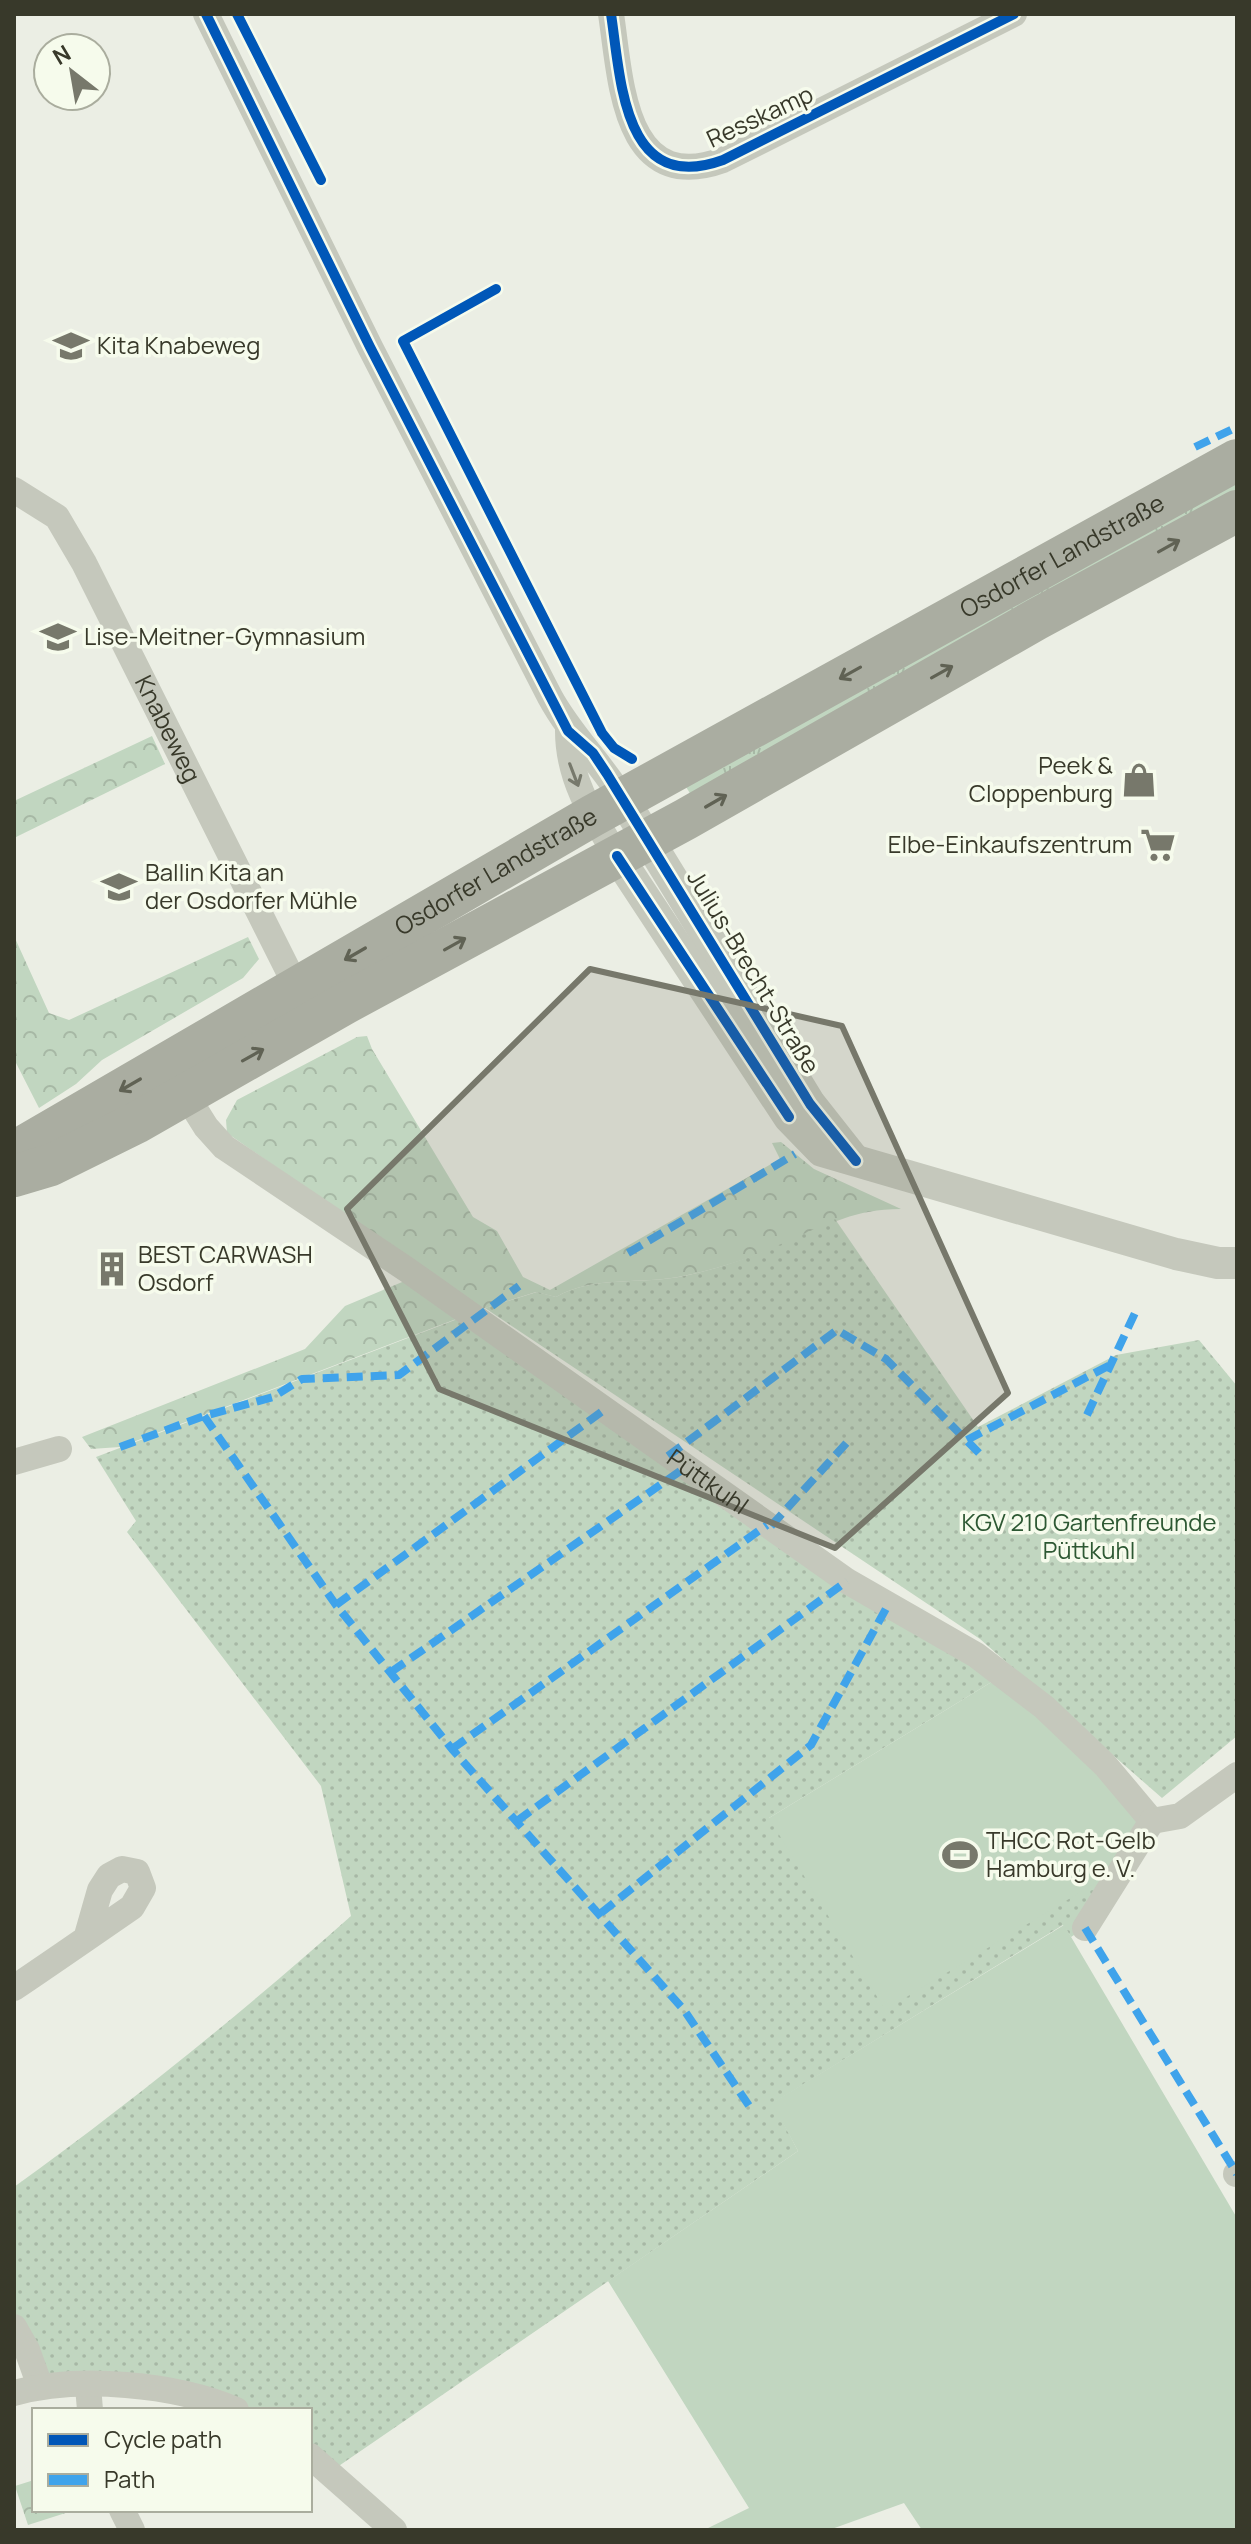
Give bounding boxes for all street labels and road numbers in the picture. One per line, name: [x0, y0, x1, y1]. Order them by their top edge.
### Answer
street label: Resskamp: [701, 77, 818, 155]
street label: Osdorfer Landstraße: [953, 485, 1170, 625]
street label: Knabeweg: [128, 669, 209, 788]
street label: Osdorfer Landstraße: [388, 799, 603, 942]
street label: Julius-Brecht-Straße: [680, 863, 828, 1079]
street label: Püttkuhl: [661, 1441, 756, 1521]

